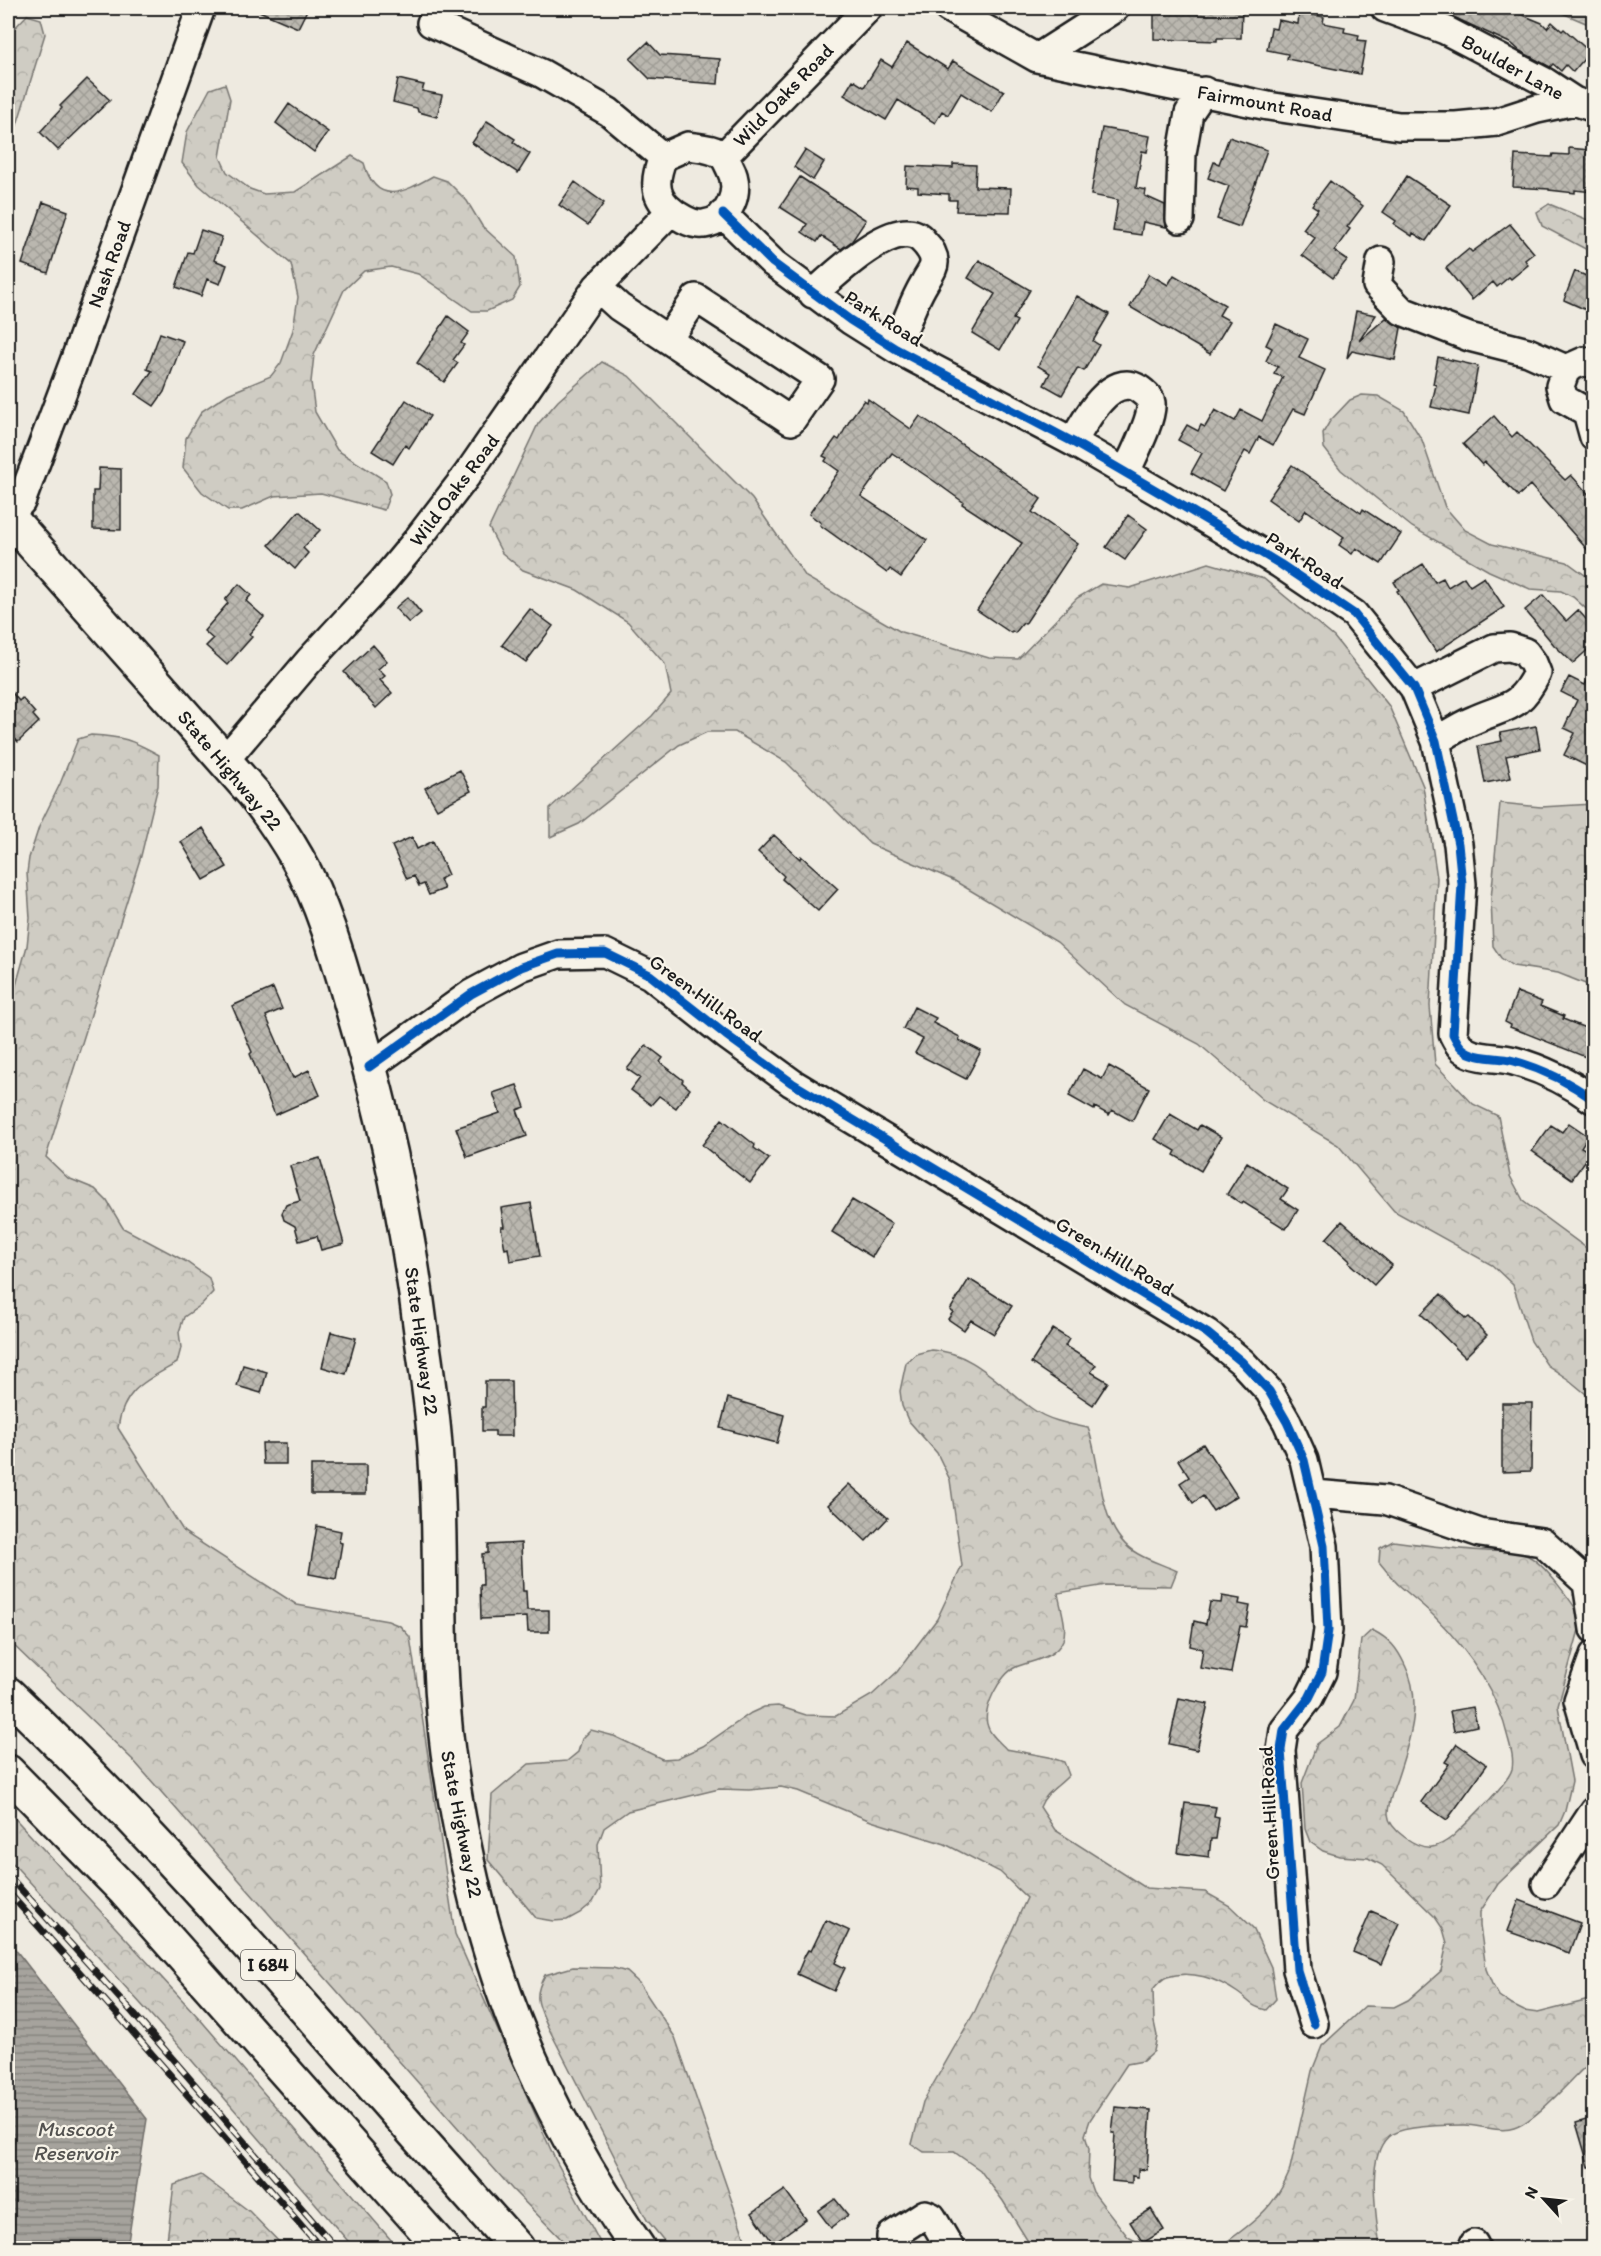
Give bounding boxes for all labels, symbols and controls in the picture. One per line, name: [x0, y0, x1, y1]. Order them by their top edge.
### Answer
street label: Boulder Lane: [1457, 29, 1569, 105]
street label: Wild Oaks Road: [728, 38, 839, 152]
street label: Fairmount Road: [1195, 79, 1335, 127]
street label: Nash Road: [82, 217, 136, 311]
street label: Park Road: [840, 285, 928, 351]
street label: Wild Oaks Road: [404, 429, 504, 551]
street label: Park Road: [1262, 526, 1348, 594]
street label: State Highway 22: [173, 705, 288, 835]
street label: Green Hill Road: [645, 949, 767, 1047]
street label: Green Hill Road: [1051, 1211, 1179, 1301]
street label: State Highway 22: [400, 1265, 444, 1417]
street label: Green Hill Road: [1254, 1745, 1284, 1880]
street label: State Highway 22: [436, 1748, 488, 1900]
road number: I 684: [241, 1950, 295, 1980]
water label: Muscoot Reservoir: [33, 2116, 120, 2165]
north arrow: [1514, 2169, 1574, 2229]
text: N: [1520, 2183, 1542, 2202]

